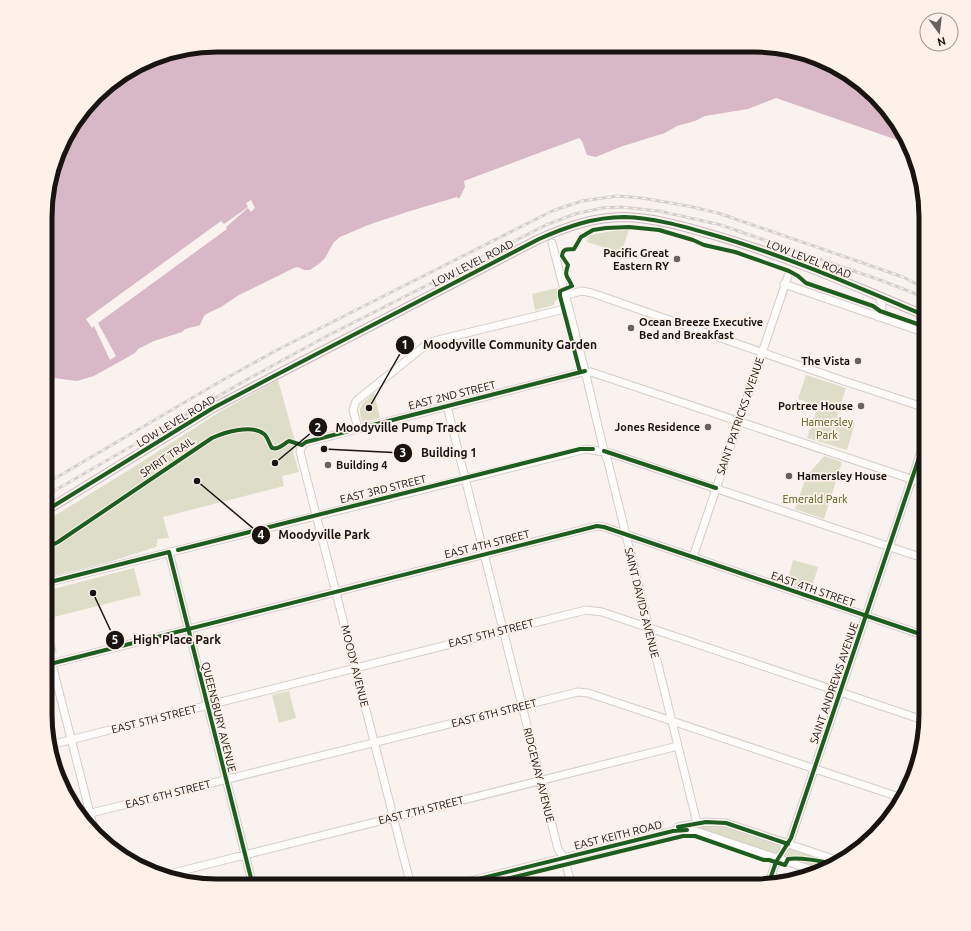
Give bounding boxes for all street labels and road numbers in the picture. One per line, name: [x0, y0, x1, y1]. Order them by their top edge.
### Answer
street label: LOW LEVEL ROAD: [430, 237, 516, 289]
street label: LOW LEVEL ROAD: [765, 237, 853, 281]
street label: SAINT PATRICKS AVENUE: [714, 356, 766, 476]
street label: EAST 2ND STREET: [407, 378, 497, 412]
street label: LOW LEVEL ROAD: [134, 393, 218, 449]
street label: SPIRIT TRAIL: [138, 434, 197, 479]
street label: EAST 3RD STREET: [339, 472, 427, 506]
street label: EAST 4TH STREET: [443, 528, 531, 560]
street label: SAINT DAVIDS AVENUE: [622, 546, 662, 660]
street label: EAST 4TH STREET: [770, 569, 856, 609]
street label: EAST 5TH STREET: [447, 617, 535, 649]
street label: SAINT ANDREWS AVENUE: [808, 621, 860, 745]
street label: MOODY AVENUE: [339, 624, 371, 708]
street label: QUEENSBURY AVENUE: [199, 661, 239, 773]
street label: EAST 6TH STREET: [450, 697, 538, 729]
street label: EAST 5TH STREET: [110, 703, 198, 735]
street label: RIDGEWAY AVENUE: [521, 726, 557, 824]
street label: EAST 6TH STREET: [124, 778, 212, 810]
street label: EAST 7TH STREET: [377, 794, 465, 826]
street label: EAST KEITH ROAD: [573, 818, 663, 852]

